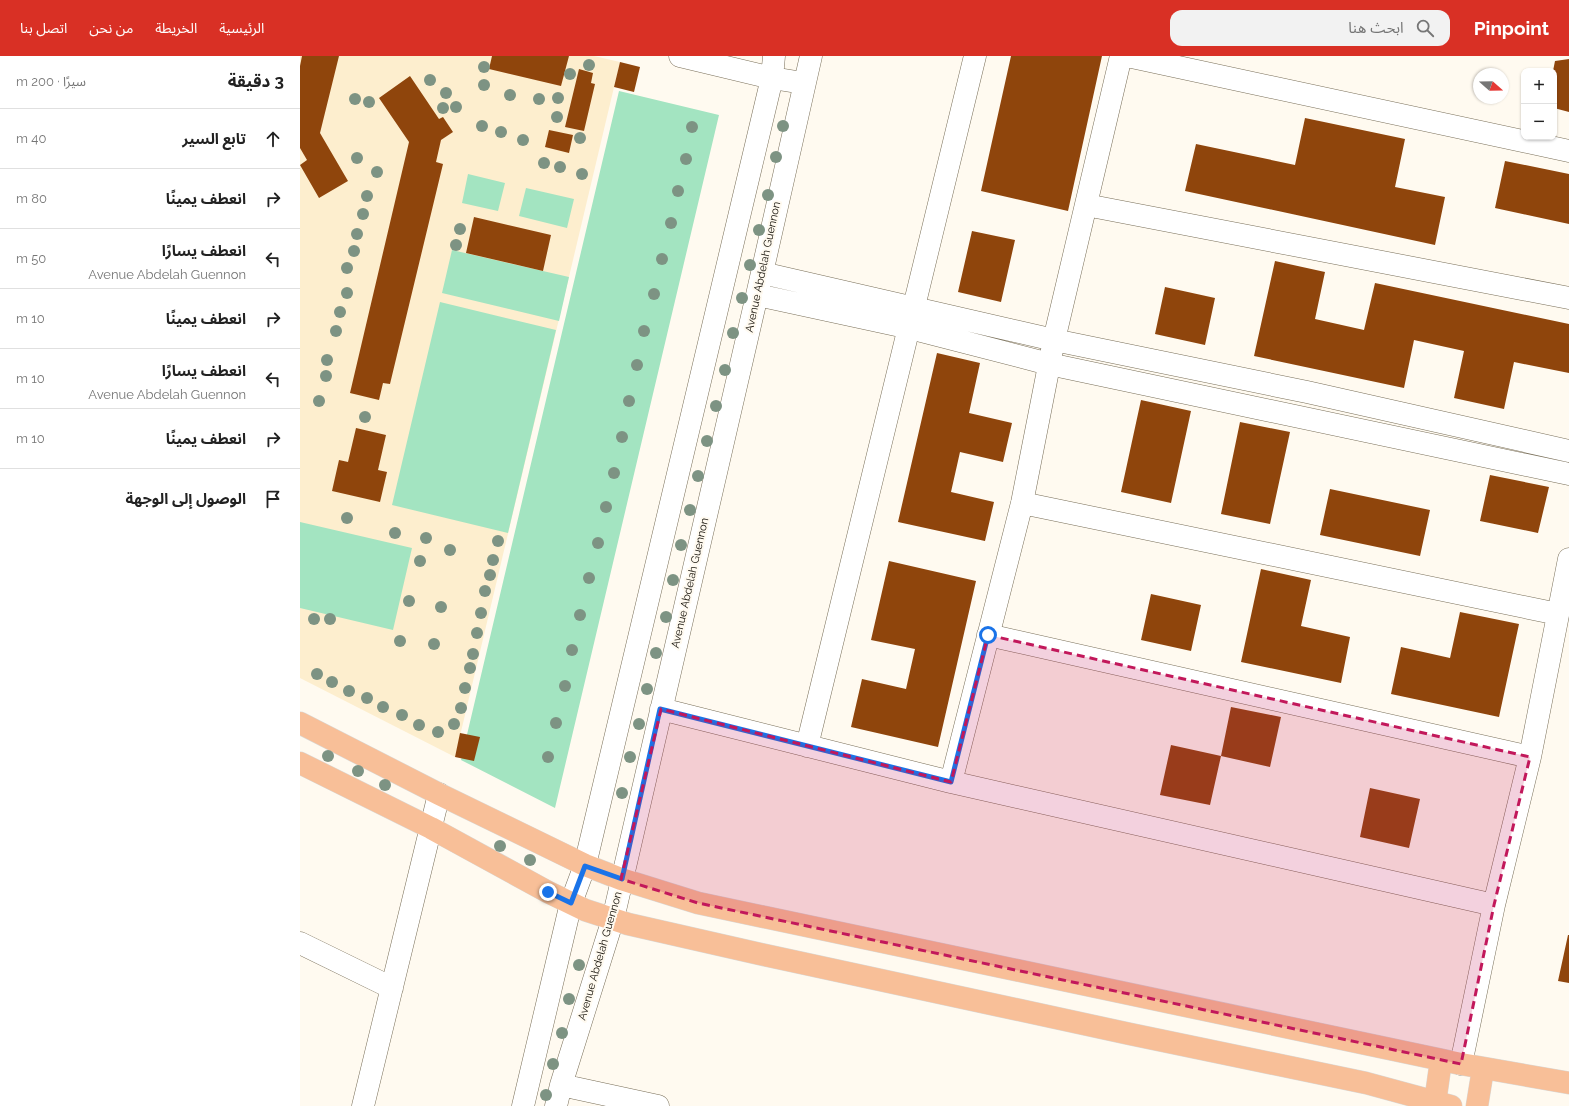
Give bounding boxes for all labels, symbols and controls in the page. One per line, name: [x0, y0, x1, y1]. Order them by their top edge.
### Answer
search box: [1170, 10, 1450, 46]
icon: search: [1414, 17, 1436, 39]
text: Pinpoint: [1474, 17, 1549, 39]
text: ابحث هنا: [1348, 19, 1404, 37]
text: اتصل بنا: [20, 20, 67, 36]
text: من نحن: [89, 20, 133, 36]
text: الخريطة: [155, 20, 197, 36]
text: الرئيسية: [219, 20, 264, 36]
north arrow: [1473, 68, 1509, 104]
map controls: [1521, 68, 1557, 140]
button: +: [1521, 68, 1557, 104]
text: 3 دقيقة: [228, 71, 284, 91]
text: سيرًا · 200 m: [16, 74, 86, 89]
button: −: [1521, 104, 1557, 140]
icon: ahead: [262, 128, 284, 150]
text: تابع السير: [182, 130, 246, 148]
text: 40 m: [16, 131, 46, 146]
icon: right: [262, 188, 284, 210]
text: انعطف يمينًا: [166, 190, 246, 208]
text: 80 m: [16, 191, 47, 206]
street label: Avenue Abdelah Guennon: [743, 200, 783, 334]
text: انعطف يسارًا: [162, 242, 246, 260]
icon: left: [262, 248, 284, 270]
text: 50 m: [16, 251, 46, 266]
text: Avenue Abdelah Guennon: [88, 267, 246, 282]
icon: right: [262, 308, 284, 330]
text: انعطف يمينًا: [166, 310, 246, 328]
text: 10 m: [16, 311, 45, 326]
text: انعطف يسارًا: [162, 362, 246, 380]
icon: left: [262, 368, 284, 390]
text: 10 m: [16, 371, 45, 386]
text: Avenue Abdelah Guennon: [88, 387, 246, 402]
icon: right: [262, 428, 284, 450]
text: انعطف يمينًا: [166, 430, 246, 448]
text: 10 m: [16, 431, 45, 446]
icon: arrive: [262, 488, 284, 510]
text: الوصول إلى الوجهة: [126, 490, 246, 508]
street label: Avenue Abdelah Guennon: [669, 517, 711, 649]
route start: [979, 626, 997, 644]
route end: [539, 883, 557, 901]
street label: Avenue Abdelah Guennon: [575, 890, 625, 1022]

